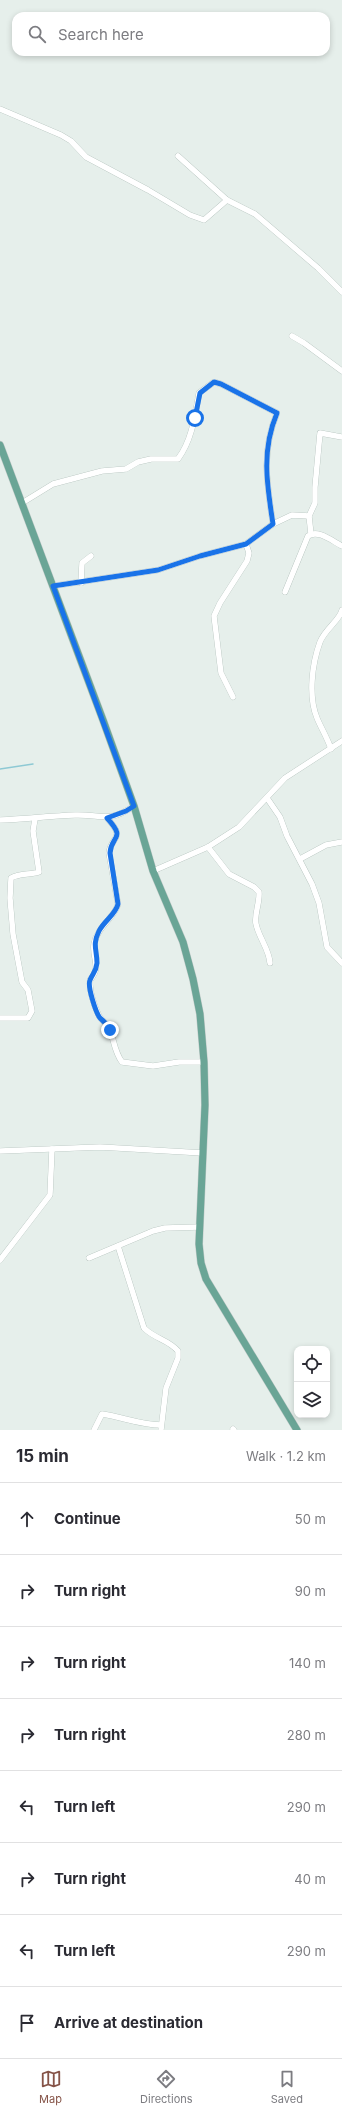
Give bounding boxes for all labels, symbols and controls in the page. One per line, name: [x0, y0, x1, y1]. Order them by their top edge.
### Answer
search box: [12, 12, 330, 56]
icon: search: [26, 23, 48, 45]
text: Search here: [58, 25, 144, 44]
route start: [186, 409, 204, 427]
route end: [101, 1021, 119, 1039]
map controls: [294, 1346, 330, 1418]
button: locate: [294, 1346, 330, 1382]
button: layers: [294, 1382, 330, 1418]
text: 15 min: [16, 1446, 69, 1466]
text: Walk · 1.2 km: [246, 1448, 326, 1464]
icon: ahead: [16, 1508, 38, 1530]
text: Continue: [54, 1509, 121, 1528]
text: 50 m: [295, 1511, 326, 1527]
icon: right: [16, 1580, 38, 1602]
text: Turn right: [54, 1581, 126, 1600]
text: 90 m: [295, 1583, 326, 1599]
icon: right: [16, 1652, 38, 1674]
text: Turn right: [54, 1653, 126, 1672]
text: 140 m: [289, 1655, 326, 1671]
icon: right: [16, 1724, 38, 1746]
text: Turn right: [54, 1725, 126, 1744]
text: 280 m: [287, 1727, 326, 1743]
icon: left: [16, 1796, 38, 1818]
text: Turn left: [54, 1797, 115, 1816]
text: 290 m: [287, 1799, 326, 1815]
icon: right: [16, 1868, 38, 1890]
text: Turn right: [54, 1869, 126, 1888]
text: 40 m: [294, 1871, 326, 1887]
icon: left: [16, 1940, 38, 1962]
text: Turn left: [54, 1941, 115, 1960]
text: 290 m: [287, 1943, 326, 1959]
icon: arrive: [16, 2012, 38, 2034]
text: Arrive at destination: [54, 2013, 203, 2032]
tab: Map: [39, 2068, 62, 2106]
tab: Directions: [140, 2068, 193, 2106]
tab: Saved: [271, 2068, 303, 2106]

